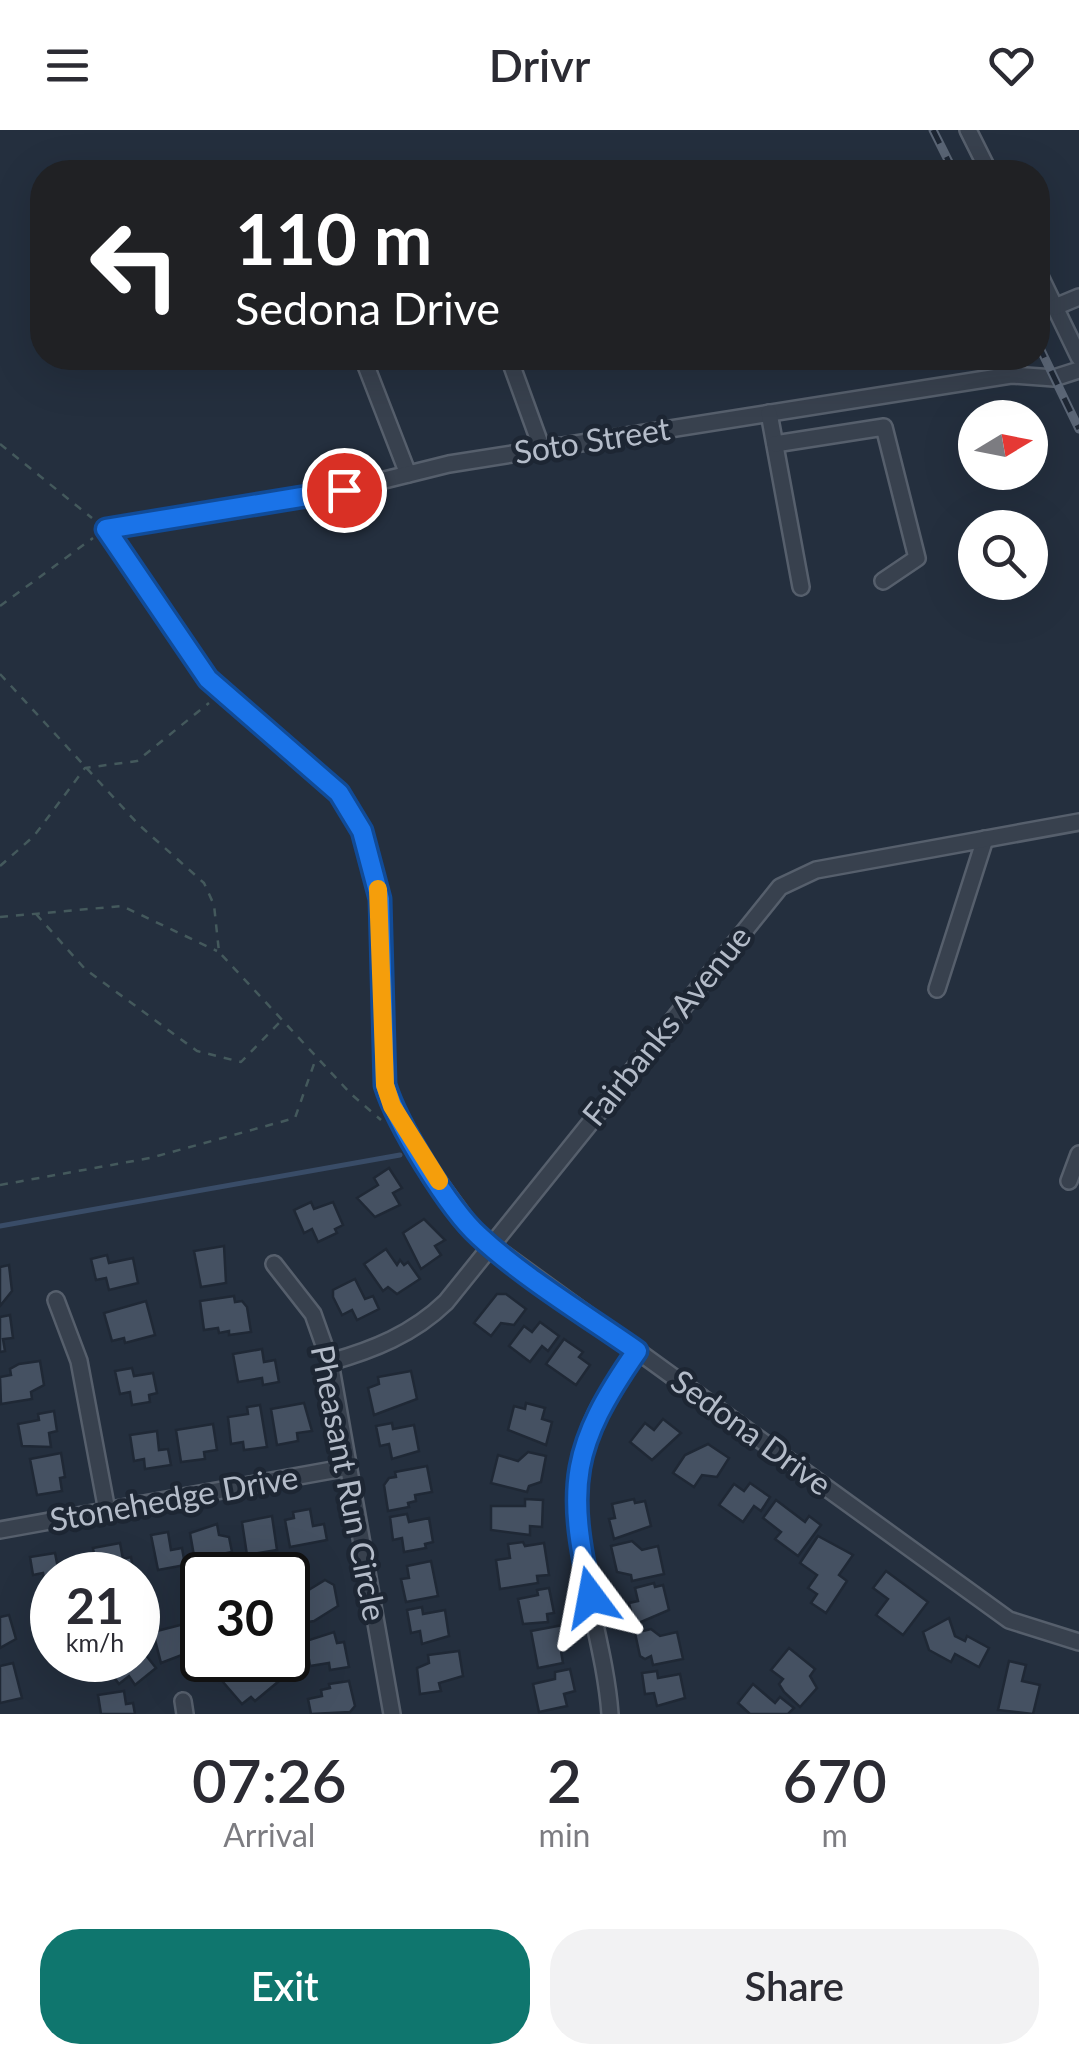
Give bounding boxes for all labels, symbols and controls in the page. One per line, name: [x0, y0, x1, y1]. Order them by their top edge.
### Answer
icon: menu: [40, 38, 95, 93]
text: Drivr: [489, 38, 590, 92]
icon: heart: [984, 38, 1039, 93]
text: 110 m: [235, 196, 432, 280]
icon: left: [70, 200, 200, 330]
text: Sedona Drive: [235, 281, 500, 335]
north arrow: [958, 400, 1048, 490]
map controls: [958, 400, 1048, 600]
street label: Soto Street: [511, 408, 673, 471]
pin: [302, 448, 387, 533]
icon: arrive: [317, 463, 372, 518]
button: search: [958, 510, 1048, 600]
street label: Fairbanks Avenue: [573, 917, 758, 1133]
street label: Pheasant Run Circle: [304, 1342, 395, 1624]
street label: Sedona Drive: [664, 1361, 840, 1503]
street label: Stonehedge Drive: [47, 1456, 301, 1539]
position arrow: [539, 1545, 643, 1649]
speed limit sign: 30: [180, 1552, 310, 1682]
text: 21: [66, 1575, 124, 1635]
text: km/h: [66, 1627, 124, 1657]
text: 07:26: [192, 1744, 347, 1816]
text: 2: [547, 1744, 582, 1816]
text: 670: [783, 1744, 887, 1816]
text: Arrival: [223, 1815, 315, 1854]
text: min: [539, 1815, 590, 1854]
text: m: [822, 1815, 848, 1854]
button: Exit: [40, 1929, 530, 2044]
button: Share: [550, 1929, 1039, 2044]

